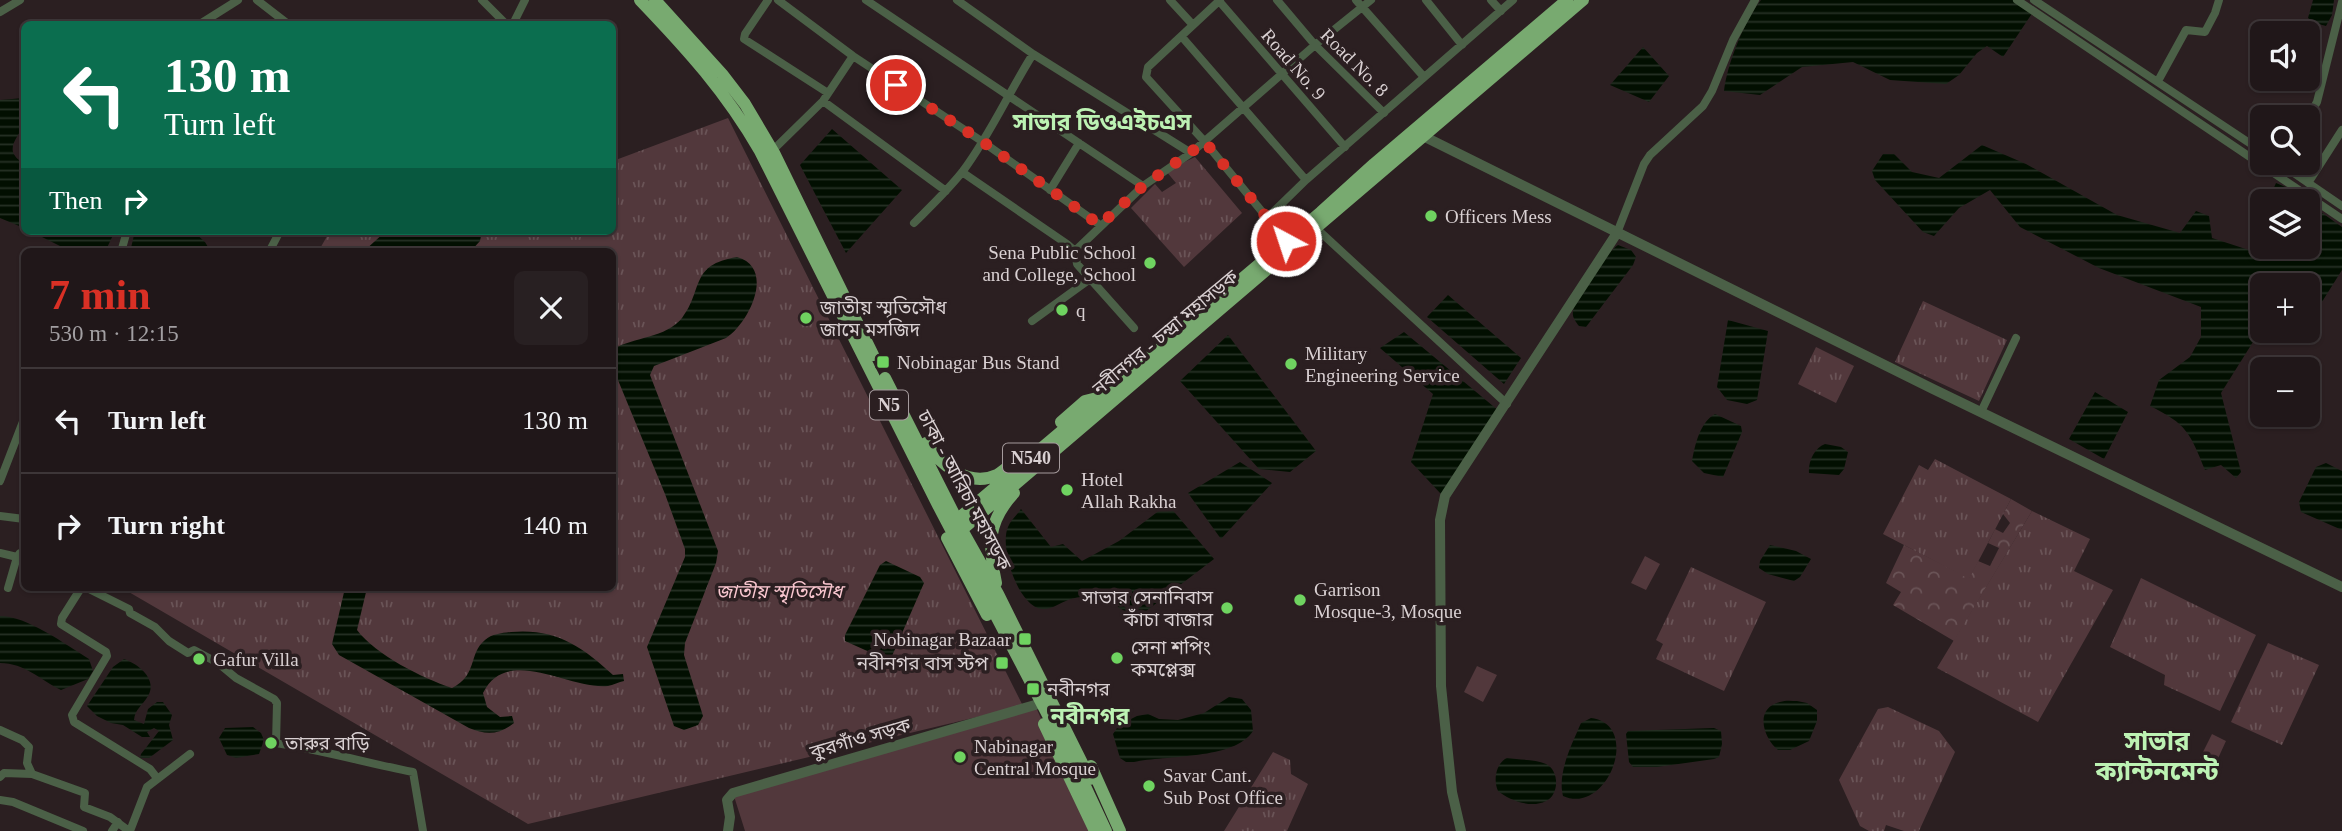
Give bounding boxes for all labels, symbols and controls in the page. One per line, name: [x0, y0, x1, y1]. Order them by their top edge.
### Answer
map controls: [2250, 21, 2320, 427]
button: sound: [2250, 21, 2320, 91]
street label: Road No. 8: [1316, 24, 1393, 101]
street label: Road No. 9: [1257, 25, 1330, 104]
text: 130 m: [164, 48, 291, 103]
icon: left: [49, 49, 140, 140]
pin: [866, 55, 926, 115]
icon: arrive: [877, 66, 915, 104]
button: search: [2250, 105, 2320, 175]
text: Turn left: [164, 106, 276, 142]
district label: সাভার ডিওএইচএস: [1012, 108, 1192, 135]
icon: right: [116, 182, 154, 220]
text: Then: [49, 186, 102, 215]
button: layers: [2250, 189, 2320, 259]
position arrow: [1249, 204, 1323, 278]
place label: Officers Mess: [1445, 206, 1552, 227]
marker: Officers Mess: [1423, 208, 1439, 224]
place label: Sena Public School and College, School: [982, 242, 1136, 285]
marker: Sena Public School and College, School: [1142, 255, 1158, 271]
street label: নবীনগর - চন্দ্রা মহাসড়ক: [1087, 264, 1243, 400]
button: close: [514, 271, 588, 345]
text: 7 min: [49, 272, 151, 318]
button: +: [2250, 273, 2320, 343]
place label: জাতীয় স্মৃতিসৌধ জামে মসজিদ: [819, 296, 947, 340]
place label: q: [1076, 300, 1086, 321]
marker: q: [1054, 302, 1070, 318]
marker: জাতীয় স্মৃতিসৌধ জামে মসজিদ: [798, 310, 814, 326]
text: 530 m · 12:15: [49, 321, 179, 346]
place label: Military Engineering Service: [1305, 343, 1460, 386]
place label: Nobinagar Bus Stand: [897, 352, 1060, 373]
marker: Nobinagar Bus Stand: [875, 354, 891, 370]
marker: Military Engineering Service: [1283, 356, 1299, 372]
button: −: [2250, 357, 2320, 427]
road number: N5: [870, 390, 908, 419]
icon: left: [49, 402, 87, 440]
text: Turn left: [108, 406, 206, 435]
text: 130 m: [522, 406, 588, 435]
street label: ঢাকা - আরিচা মহাসড়ক: [913, 406, 1017, 574]
road number: N540: [1003, 444, 1059, 472]
place label: Hotel Allah Rakha: [1081, 469, 1177, 512]
marker: Hotel Allah Rakha: [1059, 482, 1075, 498]
icon: right: [49, 507, 87, 545]
text: Turn right: [108, 511, 225, 540]
text: 140 m: [522, 511, 588, 540]
place label: Garrison Mosque-3, Mosque: [1314, 579, 1462, 622]
park label: জাতীয় স্মৃতিসৌধ: [716, 580, 846, 605]
place label: সাভার সেনানিবাস কাঁচা বাজার: [1081, 586, 1214, 630]
marker: Garrison Mosque-3, Mosque: [1292, 592, 1308, 608]
marker: সাভার সেনানিবাস কাঁচা বাজার: [1219, 600, 1235, 616]
place label: Nobinagar Bazaar: [873, 629, 1012, 650]
marker: Nobinagar Bazaar: [1017, 631, 1033, 647]
place label: সেনা শপিং কমপ্লেক্স: [1130, 636, 1212, 680]
place label: Gafur Villa: [213, 649, 299, 670]
marker: সেনা শপিং কমপ্লেক্স: [1109, 650, 1125, 666]
marker: Gafur Villa: [191, 651, 207, 667]
place label: নবীনগর বাস স্টপ: [856, 652, 988, 674]
marker: নবীনগর বাস স্টপ: [994, 655, 1010, 671]
place label: নবীনগর: [1046, 678, 1111, 700]
marker: নবীনগর: [1025, 681, 1041, 697]
district label: নবীনগর: [1050, 702, 1130, 729]
street label: কুরগাঁও সড়ক: [806, 713, 914, 764]
district label: সাভার ক্যান্টনমেন্ট: [2094, 727, 2220, 786]
place label: তারুর বাড়ি: [284, 732, 370, 754]
marker: তারুর বাড়ি: [263, 735, 279, 751]
place label: Nabinagar Central Mosque: [974, 736, 1096, 779]
marker: Nabinagar Central Mosque: [952, 749, 968, 765]
place label: Savar Cant. Sub Post Office: [1163, 765, 1283, 808]
marker: Savar Cant. Sub Post Office: [1141, 778, 1157, 794]

